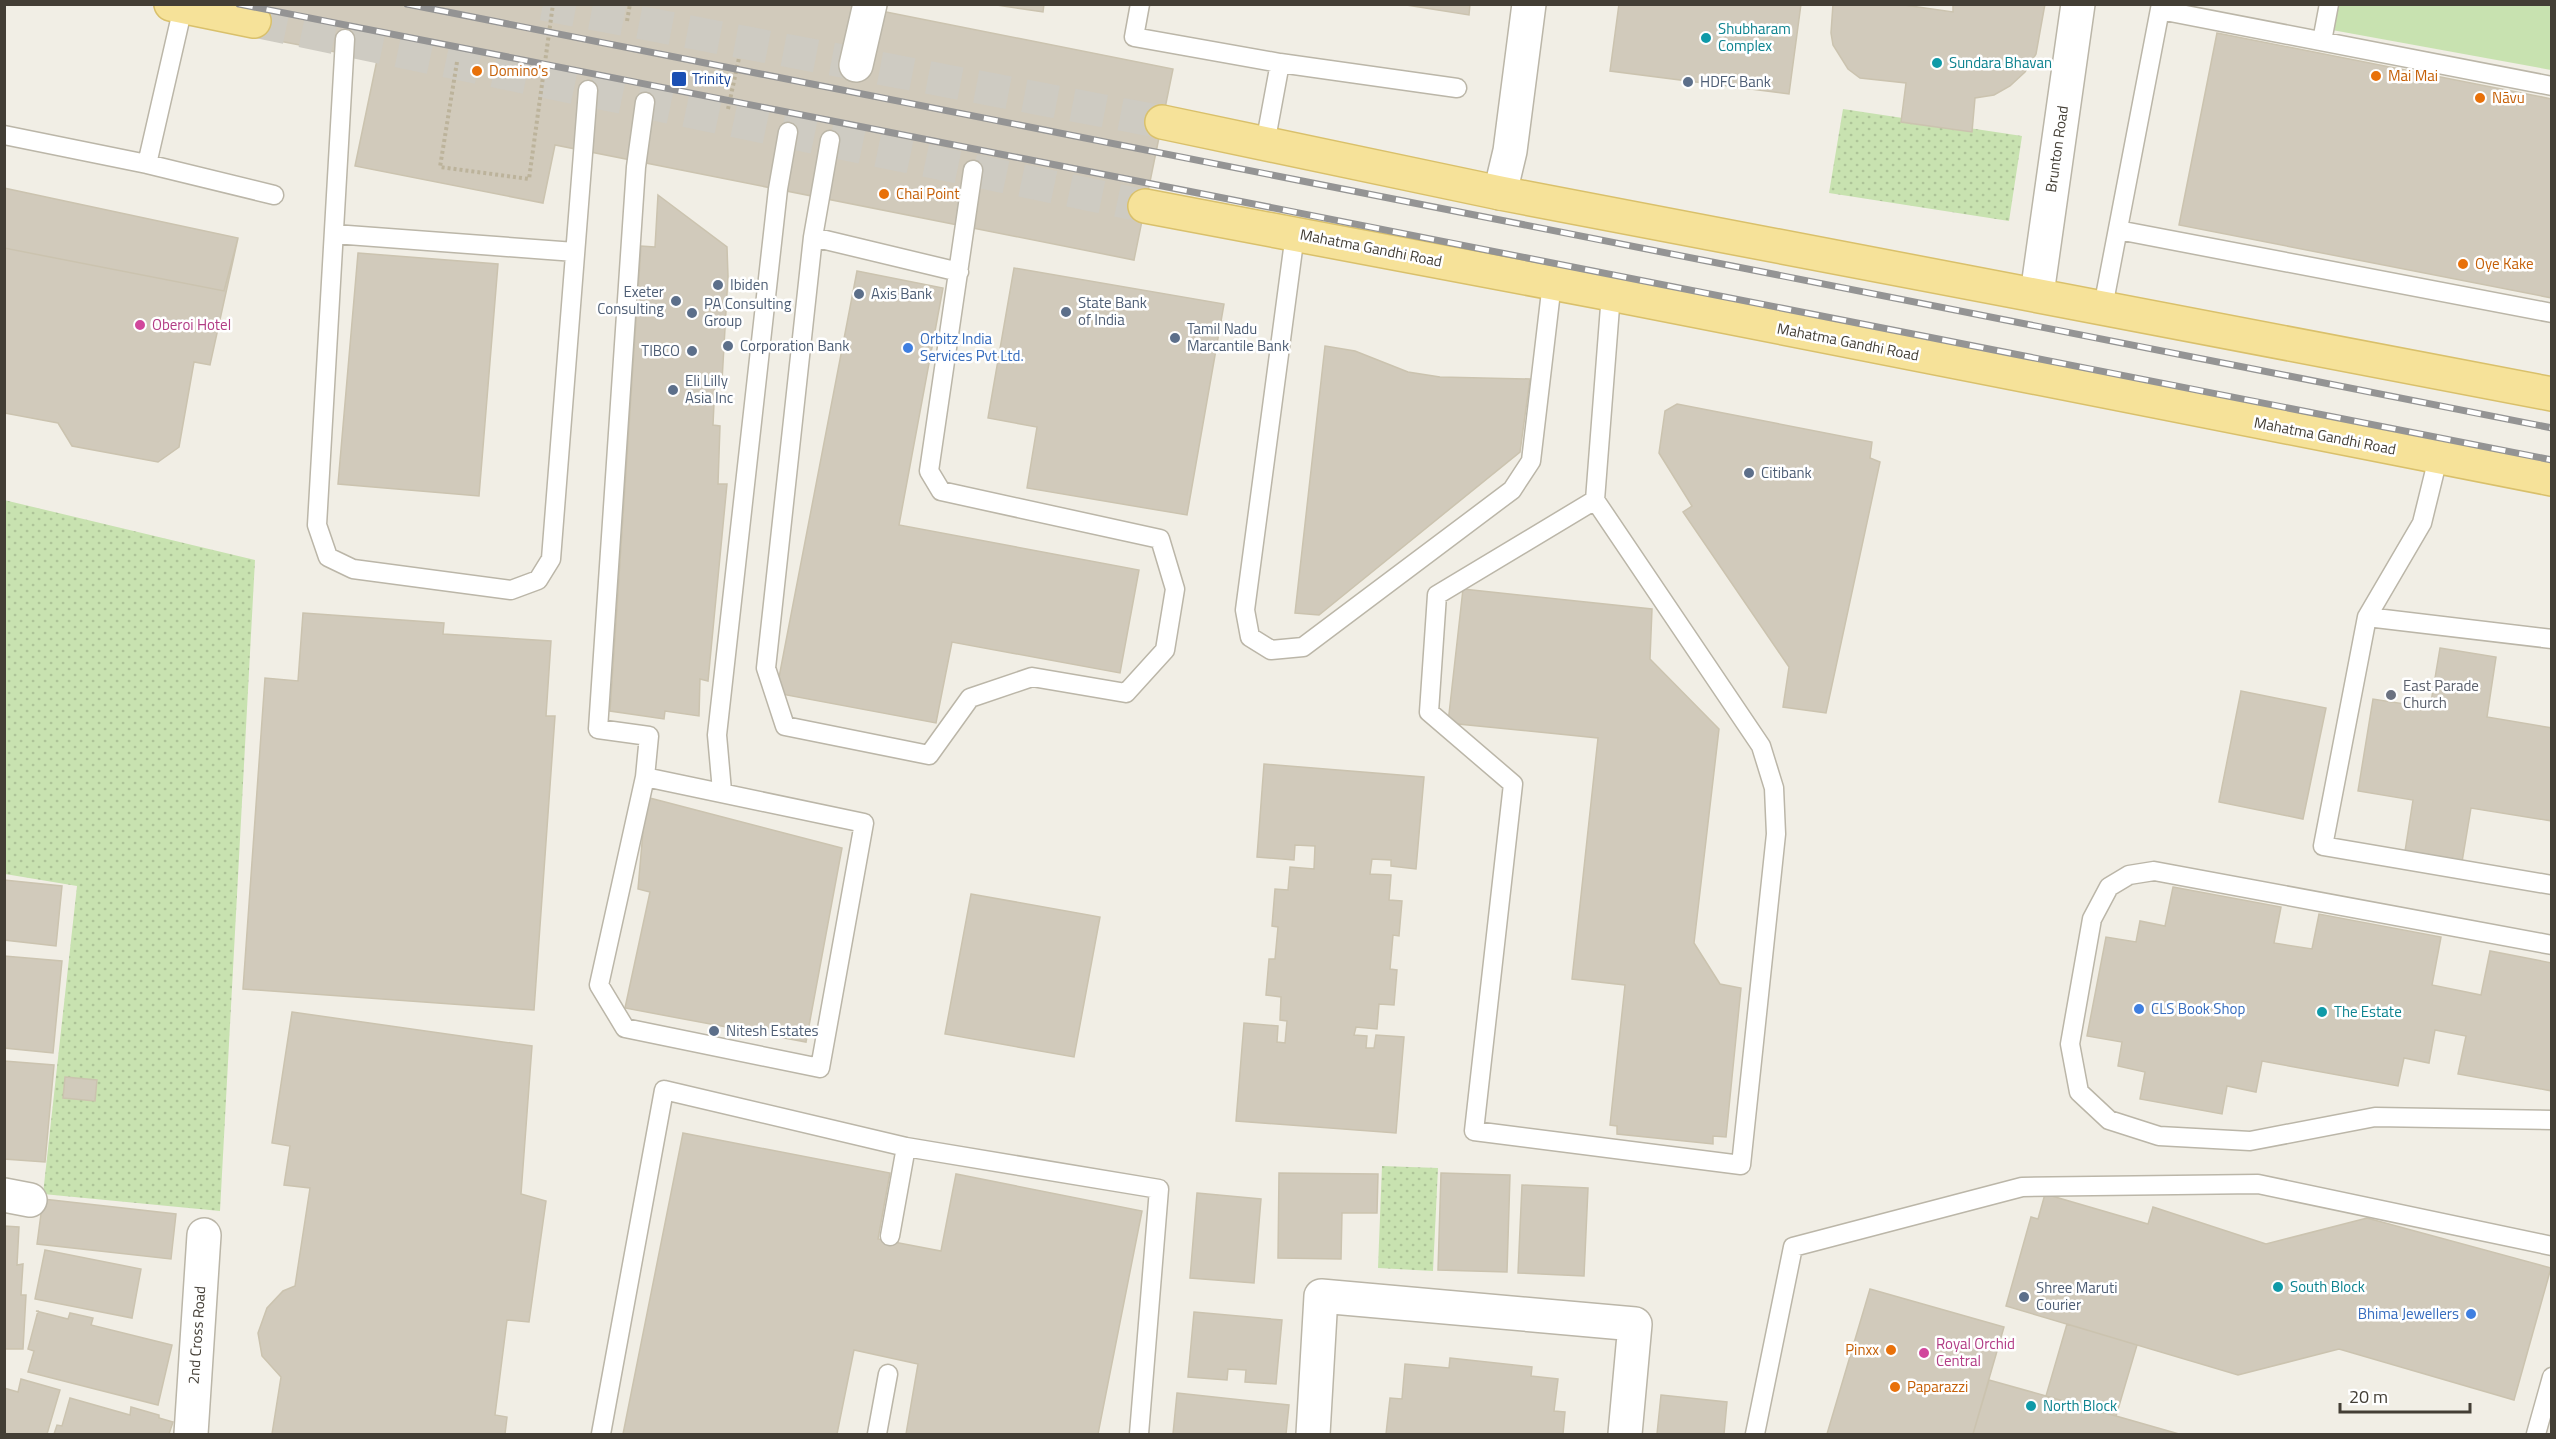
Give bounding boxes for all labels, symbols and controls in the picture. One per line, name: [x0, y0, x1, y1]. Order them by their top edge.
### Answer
place label: Shubharam Complex: [1718, 17, 1791, 57]
marker: Shubharam Complex: [1699, 31, 1713, 45]
place label: Sundara Bhavan: [1949, 51, 2052, 74]
marker: Sundara Bhavan: [1930, 56, 1944, 70]
place label: Domino's: [489, 59, 548, 82]
marker: Domino's: [470, 64, 484, 78]
place label: Mai Mai: [2388, 64, 2438, 87]
place label: Trinity: [692, 67, 731, 90]
marker: Mai Mai: [2369, 69, 2383, 83]
marker: Trinity: [670, 70, 688, 88]
place label: HDFC Bank: [1700, 70, 1771, 93]
marker: HDFC Bank: [1681, 75, 1695, 89]
place label: Nāvu: [2492, 86, 2525, 109]
marker: Nāvu: [2473, 91, 2487, 105]
street label: Brunton Road: [2039, 104, 2074, 194]
place label: Chai Point: [896, 182, 960, 205]
marker: Chai Point: [877, 187, 891, 201]
street label: Mahatma Gandhi Road: [1298, 222, 1444, 273]
place label: Oye Kake: [2475, 252, 2534, 275]
marker: Oye Kake: [2456, 257, 2470, 271]
place label: Ibiden: [730, 273, 768, 296]
marker: Ibiden: [711, 278, 725, 292]
place label: Exeter Consulting: [597, 280, 664, 320]
place label: Axis Bank: [871, 282, 932, 305]
marker: Axis Bank: [852, 287, 866, 301]
place label: State Bank of India: [1078, 291, 1147, 331]
place label: PA Consulting Group: [704, 292, 792, 332]
marker: Exeter Consulting: [669, 294, 683, 308]
marker: State Bank of India: [1059, 305, 1073, 319]
marker: PA Consulting Group: [685, 306, 699, 320]
place label: Oberoi Hotel: [152, 313, 231, 336]
street label: Mahatma Gandhi Road: [1775, 316, 1921, 367]
place label: Tamil Nadu Marcantile Bank: [1187, 317, 1289, 357]
marker: Oberoi Hotel: [133, 318, 147, 332]
place label: Orbitz India Services Pvt Ltd.: [920, 327, 1024, 367]
marker: Tamil Nadu Marcantile Bank: [1168, 331, 1182, 345]
place label: Corporation Bank: [740, 334, 849, 357]
place label: TIBCO: [641, 339, 680, 362]
marker: Corporation Bank: [721, 339, 735, 353]
marker: Orbitz India Services Pvt Ltd.: [901, 341, 915, 355]
marker: TIBCO: [685, 344, 699, 358]
place label: Eli Lilly Asia Inc: [685, 369, 733, 409]
marker: Eli Lilly Asia Inc: [666, 383, 680, 397]
street label: Mahatma Gandhi Road: [2252, 410, 2398, 461]
place label: Citibank: [1761, 461, 1812, 484]
marker: Citibank: [1742, 466, 1756, 480]
place label: East Parade Church: [2403, 674, 2479, 714]
marker: East Parade Church: [2384, 688, 2398, 702]
place label: CLS Book Shop: [2151, 997, 2245, 1020]
place label: The Estate: [2334, 1000, 2402, 1023]
marker: CLS Book Shop: [2132, 1002, 2146, 1016]
marker: The Estate: [2315, 1005, 2329, 1019]
place label: Nitesh Estates: [726, 1019, 818, 1042]
marker: Nitesh Estates: [707, 1024, 721, 1038]
place label: South Block: [2290, 1275, 2365, 1298]
place label: Shree Maruti Courier: [2036, 1276, 2118, 1316]
marker: South Block: [2271, 1280, 2285, 1294]
street label: 2nd Cross Road: [182, 1285, 211, 1385]
marker: Shree Maruti Courier: [2017, 1290, 2031, 1304]
place label: Bhima Jewellers: [2358, 1302, 2459, 1325]
marker: Bhima Jewellers: [2464, 1307, 2478, 1321]
place label: Royal Orchid Central: [1936, 1332, 2015, 1372]
place label: Pinxx: [1845, 1338, 1879, 1361]
marker: Pinxx: [1884, 1343, 1898, 1357]
marker: Royal Orchid Central: [1917, 1346, 1931, 1360]
place label: Paparazzi: [1907, 1375, 1968, 1398]
scale bar: [2340, 1376, 2470, 1414]
marker: Paparazzi: [1888, 1380, 1902, 1394]
text: 20 m: [2349, 1383, 2388, 1410]
place label: North Block: [2043, 1394, 2117, 1417]
marker: North Block: [2024, 1399, 2038, 1413]

